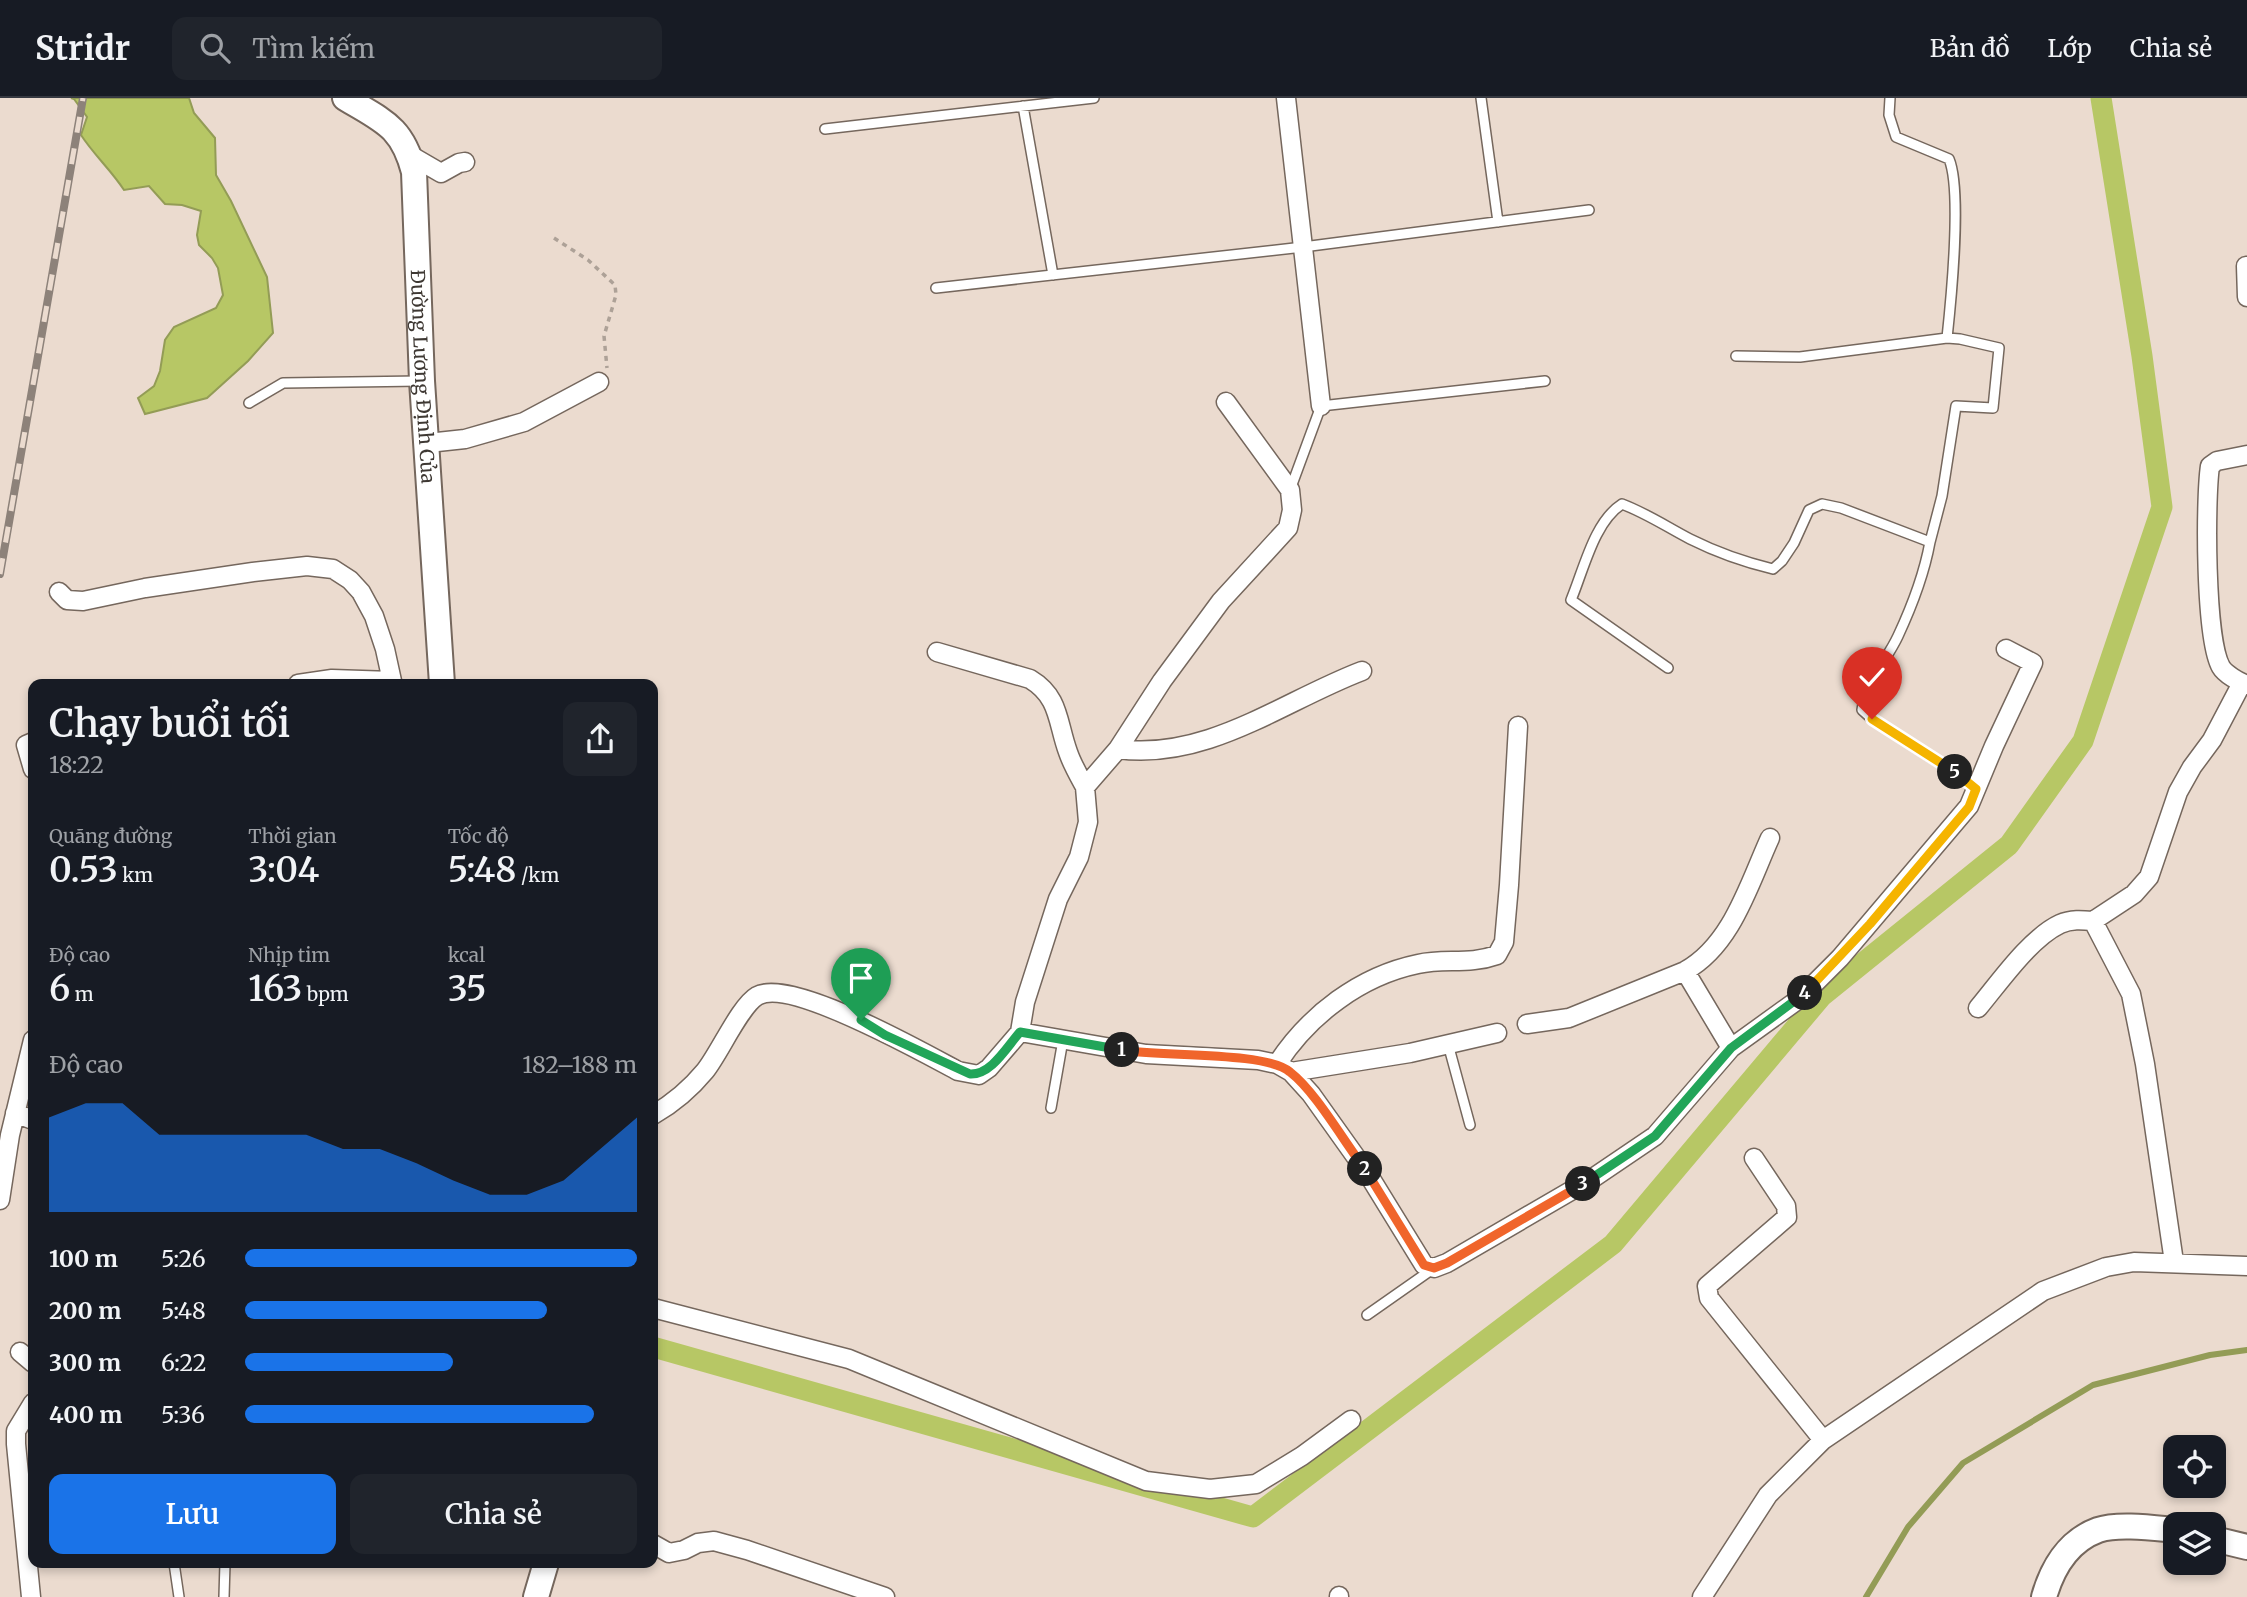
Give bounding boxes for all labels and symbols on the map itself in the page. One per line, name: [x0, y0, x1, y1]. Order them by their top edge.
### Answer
street label: Đường Lương Định Của: [406, 269, 441, 484]
pin: [1842, 647, 1902, 719]
pin: 5: [1938, 754, 1972, 790]
pin: [831, 948, 891, 1020]
pin: 4: [1787, 976, 1822, 1010]
pin: 1: [1104, 1032, 1140, 1068]
pin: 2: [1348, 1152, 1382, 1186]
pin: 3: [1566, 1166, 1600, 1202]

